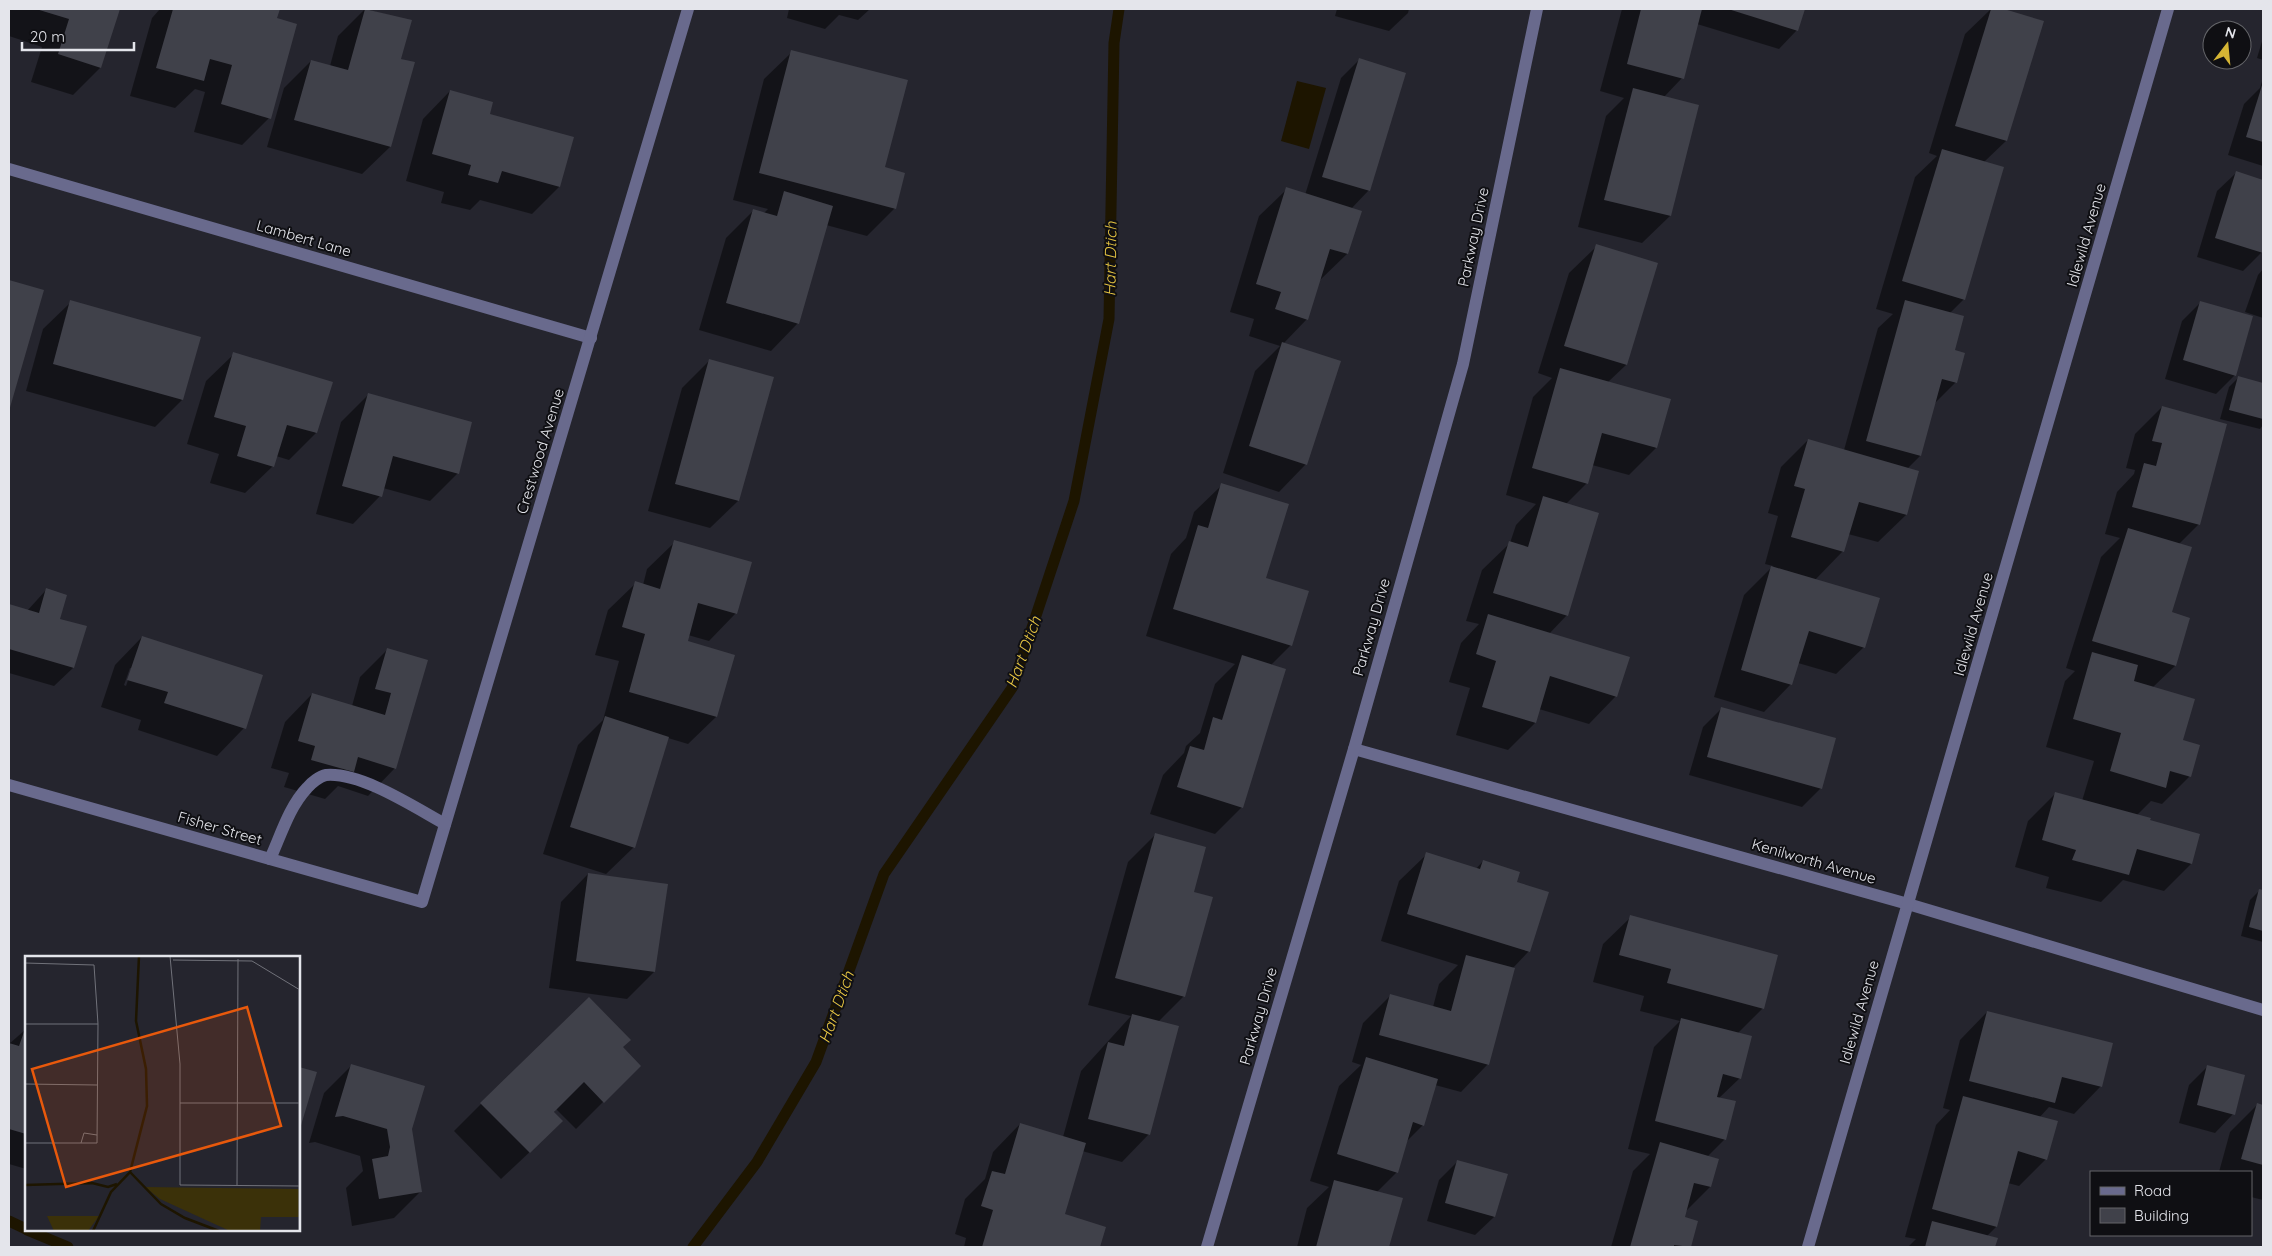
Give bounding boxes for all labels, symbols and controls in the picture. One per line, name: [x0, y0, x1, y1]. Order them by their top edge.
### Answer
scale bar: [22, 20, 135, 52]
north arrow: [2202, 20, 2252, 70]
text: N: [2223, 22, 2238, 43]
text: 20 m: [30, 27, 65, 46]
street label: Idlewild Avenue: [2062, 181, 2110, 289]
street label: Parkway Drive: [1453, 186, 1493, 288]
street label: Lambert Lane: [255, 215, 353, 261]
water label: Hart Dtich: [1099, 220, 1121, 297]
street label: Crestwood Avenue: [512, 386, 568, 516]
street label: Idlewild Avenue: [1949, 570, 1997, 678]
street label: Parkway Drive: [1348, 576, 1394, 678]
water label: Hart Dtich: [1001, 613, 1046, 691]
street label: Fisher Street: [176, 807, 264, 849]
street label: Kenilworth Avenue: [1750, 834, 1878, 888]
inset map: [25, 956, 300, 1231]
street label: Idlewild Avenue: [1835, 958, 1883, 1066]
street label: Parkway Drive: [1235, 965, 1281, 1067]
water label: Hart Dtich: [814, 968, 859, 1046]
legend: [2090, 1171, 2252, 1236]
text: Road: [2134, 1181, 2171, 1200]
text: Building: [2134, 1206, 2189, 1225]

